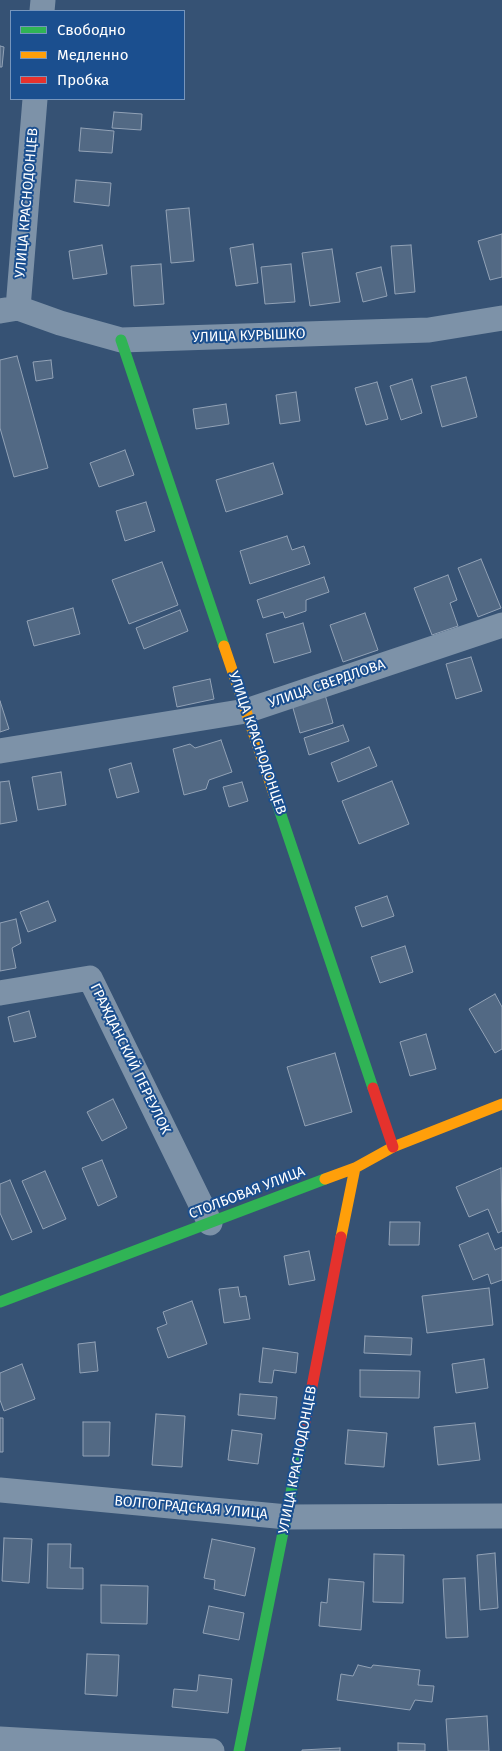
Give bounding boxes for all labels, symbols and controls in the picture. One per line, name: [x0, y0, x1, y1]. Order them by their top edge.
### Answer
legend: [10, 10, 185, 100]
text: Свободно: [57, 21, 126, 39]
text: Медленно: [57, 46, 129, 64]
text: Пробка: [57, 71, 109, 89]
street label: УЛИЦА КРАСНОДОНЦЕВ: [12, 127, 42, 279]
street label: УЛИЦА КУРЫШКО: [192, 326, 306, 346]
street label: УЛИЦА СВЕРДЛОВА: [266, 656, 388, 712]
street label: УЛИЦА КРАСНОДОНЦЕВ: [225, 669, 289, 817]
street label: ГРАЖДАНСКИЙ ПЕРЕУЛОК: [86, 981, 174, 1137]
street label: СТОЛБОВАЯ УЛИЦА: [187, 1163, 307, 1223]
street label: УЛИЦА КРАСНОДОНЦЕВ: [275, 1385, 321, 1535]
street label: ВОЛГОГРАДСКАЯ УЛИЦА: [114, 1493, 268, 1523]

